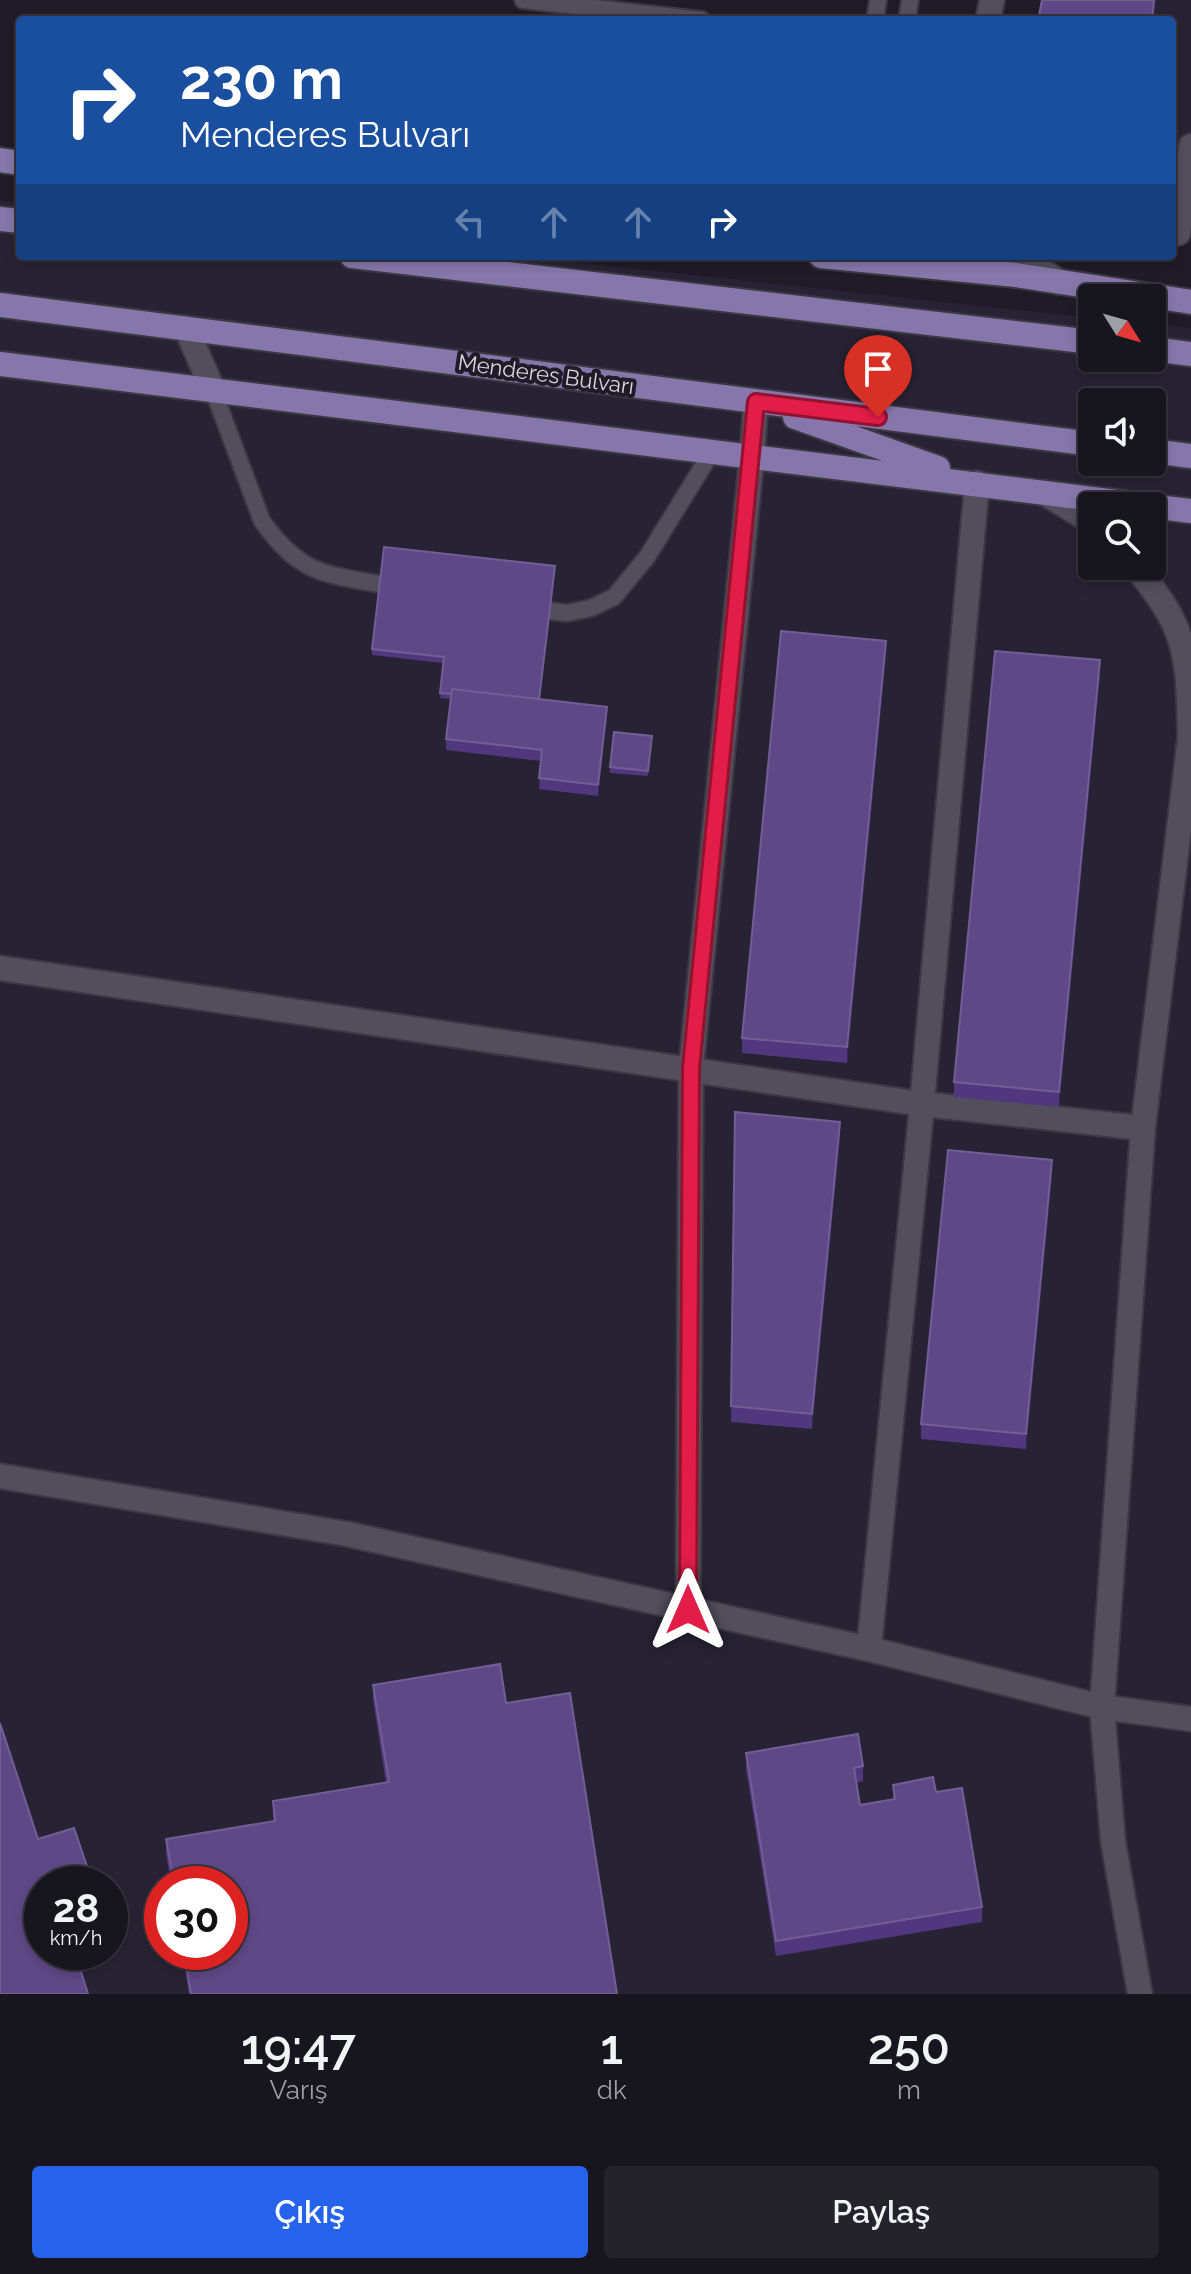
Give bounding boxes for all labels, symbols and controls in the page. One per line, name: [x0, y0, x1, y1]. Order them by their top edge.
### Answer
text: 230 m: [180, 46, 343, 112]
icon: right: [48, 48, 152, 152]
text: Menderes Bulvarı: [180, 113, 470, 155]
icon: left: [448, 200, 492, 244]
icon: ahead: [532, 200, 576, 244]
icon: ahead: [616, 200, 660, 244]
icon: right: [700, 200, 744, 244]
north arrow: [1078, 284, 1166, 372]
map controls: [1078, 284, 1166, 580]
pin: [844, 335, 912, 417]
icon: arrive: [856, 347, 900, 391]
street label: Menderes Bulvarı: [456, 349, 636, 399]
button: sound: [1078, 388, 1166, 476]
button: search: [1078, 492, 1166, 580]
position arrow: [646, 1568, 730, 1652]
speed limit sign: 30: [144, 1866, 248, 1970]
text: 28: [53, 1884, 99, 1931]
text: km/h: [50, 1926, 102, 1950]
text: 19:47: [241, 2019, 356, 2075]
text: 1: [601, 2019, 623, 2075]
text: 250: [868, 2019, 950, 2075]
text: Varış: [270, 2075, 327, 2105]
text: dk: [597, 2075, 627, 2105]
text: m: [897, 2075, 921, 2105]
button: Çıkış: [32, 2166, 588, 2258]
button: Paylaş: [604, 2166, 1159, 2258]

